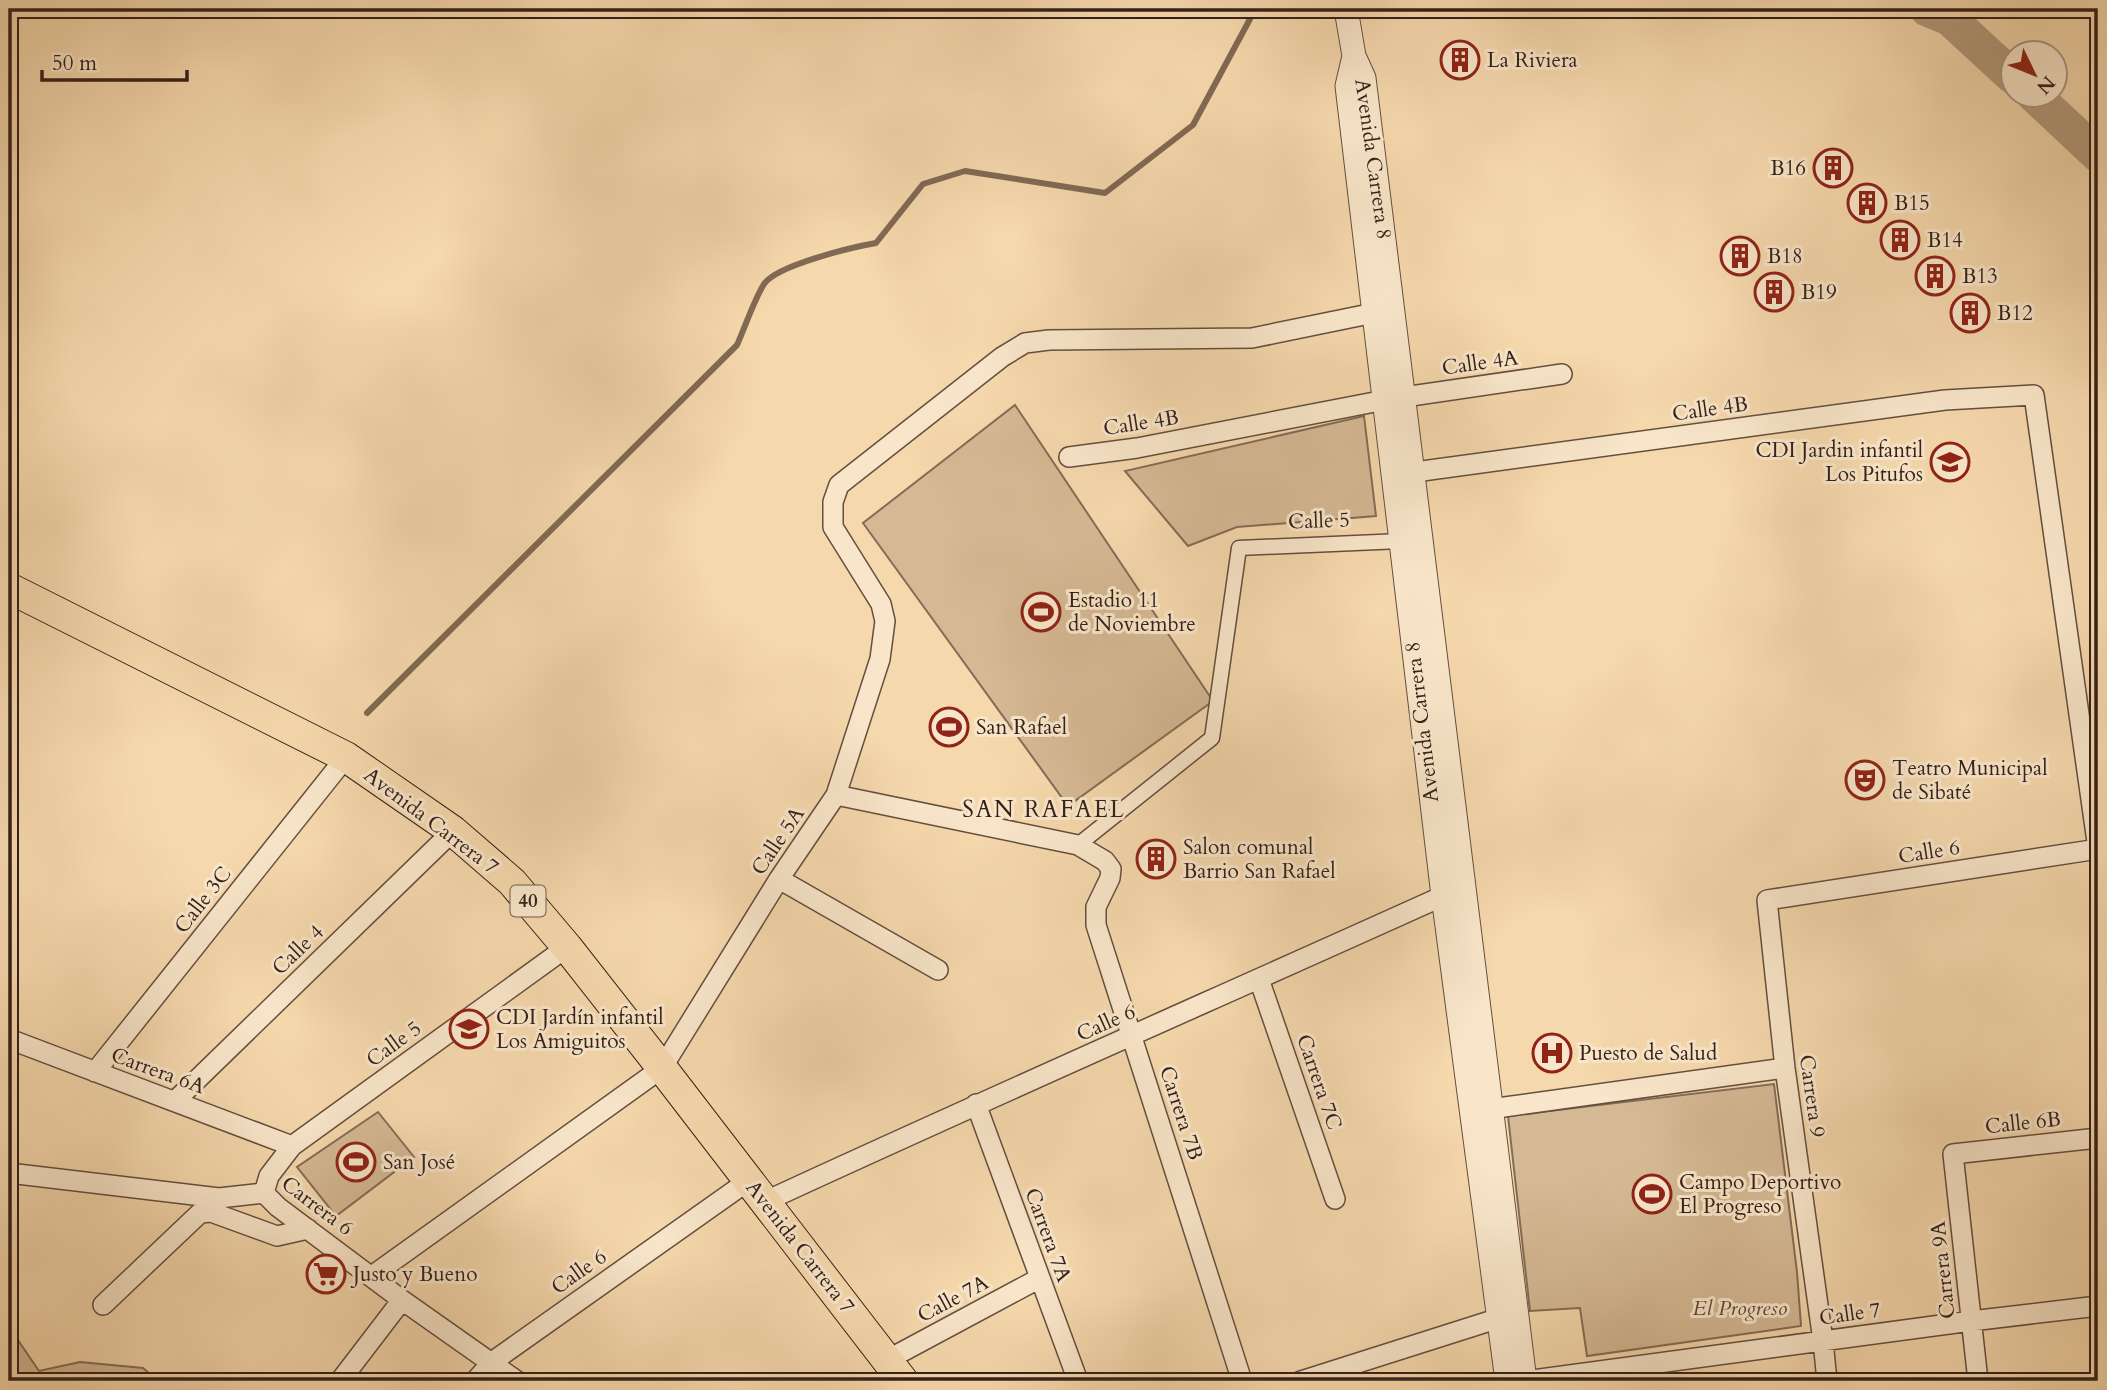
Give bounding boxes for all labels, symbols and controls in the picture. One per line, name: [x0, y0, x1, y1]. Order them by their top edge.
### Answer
scale bar: [42, 38, 187, 82]
north arrow: [1998, 38, 2068, 108]
building icon: La Riviera: [1439, 39, 1481, 81]
place label: La Riviera: [1487, 46, 1578, 75]
text: 50 m: [52, 49, 97, 78]
text: N: [2030, 70, 2061, 100]
street label: Avenida Carrera 8: [1347, 77, 1399, 241]
building icon: B16: [1812, 147, 1854, 189]
place label: B16: [1770, 154, 1806, 183]
building icon: B15: [1846, 182, 1888, 224]
place label: B15: [1894, 189, 1930, 218]
building icon: B14: [1879, 219, 1921, 261]
place label: B14: [1927, 226, 1963, 255]
building icon: B18: [1719, 235, 1761, 277]
place label: B18: [1767, 242, 1803, 271]
building icon: B13: [1914, 255, 1956, 297]
place label: B13: [1962, 262, 1998, 291]
building icon: B19: [1753, 271, 1795, 313]
place label: B19: [1801, 278, 1837, 307]
building icon: B12: [1949, 292, 1991, 334]
place label: B12: [1997, 299, 2033, 328]
street label: Calle 4A: [1440, 343, 1520, 383]
street label: Calle 4B: [1670, 389, 1750, 429]
street label: Calle 4B: [1101, 403, 1181, 443]
place label: CDI Jardin infantil Los Pitufos: [1755, 436, 1923, 489]
school or university icon: CDI Jardin infantil Los Pitufos: [1929, 441, 1971, 483]
street label: Calle 5: [1288, 505, 1350, 537]
place label: Estadio 11 de Noviembre: [1068, 586, 1196, 639]
sports icon: Estadio 11 de Noviembre: [1020, 591, 1062, 633]
street label: Avenida Carrera 8: [1398, 640, 1446, 804]
sports icon: San Rafael: [928, 706, 970, 748]
place label: San Rafael: [976, 713, 1067, 742]
place label: Teatro Municipal de Sibaté: [1892, 754, 2048, 807]
theatre icon: Teatro Municipal de Sibaté: [1844, 759, 1886, 801]
street label: Avenida Carrera 7: [358, 761, 505, 881]
district label: SAN RAFAEL: [962, 794, 1126, 825]
street label: Calle 5A: [745, 801, 811, 881]
place label: Salon comunal Barrio San Rafael: [1183, 833, 1336, 886]
street label: Calle 6: [1896, 833, 1962, 871]
building icon: Salon comunal Barrio San Rafael: [1135, 838, 1177, 880]
street label: Calle 3C: [168, 860, 238, 940]
road number: 40: [510, 886, 546, 917]
street label: Calle 4: [266, 918, 330, 982]
street label: Calle 6: [1072, 997, 1140, 1049]
place label: CDI Jardín infantil Los Amiguitos: [496, 1003, 664, 1056]
school or university icon: CDI Jardín infantil Los Amiguitos: [448, 1008, 490, 1050]
street label: Calle 5: [360, 1014, 428, 1074]
street label: Carrera 7C: [1289, 1030, 1349, 1134]
hospital icon: Puesto de Salud: [1531, 1032, 1573, 1074]
place label: Puesto de Salud: [1579, 1039, 1717, 1068]
street label: Carrera 6A: [107, 1041, 209, 1101]
street label: Carrera 9: [1792, 1053, 1832, 1139]
street label: Carrera 7B: [1152, 1062, 1210, 1164]
street label: Calle 6B: [1984, 1105, 2062, 1141]
sports icon: San José: [335, 1141, 377, 1183]
place label: San José: [383, 1148, 455, 1177]
place label: Campo Deportivo El Progreso: [1679, 1168, 1841, 1221]
street label: Carrera 6: [275, 1169, 359, 1243]
sports icon: Campo Deportivo El Progreso: [1631, 1173, 1673, 1215]
street label: Avenida Carrera 7: [739, 1174, 861, 1320]
street label: Carrera 7A: [1018, 1184, 1078, 1286]
street label: Carrera 9A: [1923, 1220, 1963, 1320]
street label: Calle 6: [545, 1242, 613, 1302]
supermarket icon: Justo y Bueno: [305, 1253, 347, 1295]
place label: Justo y Bueno: [350, 1260, 478, 1289]
street label: Calle 7A: [912, 1268, 994, 1330]
park label: El Progreso: [1693, 1294, 1788, 1323]
street label: Calle 7: [1817, 1295, 1883, 1333]

